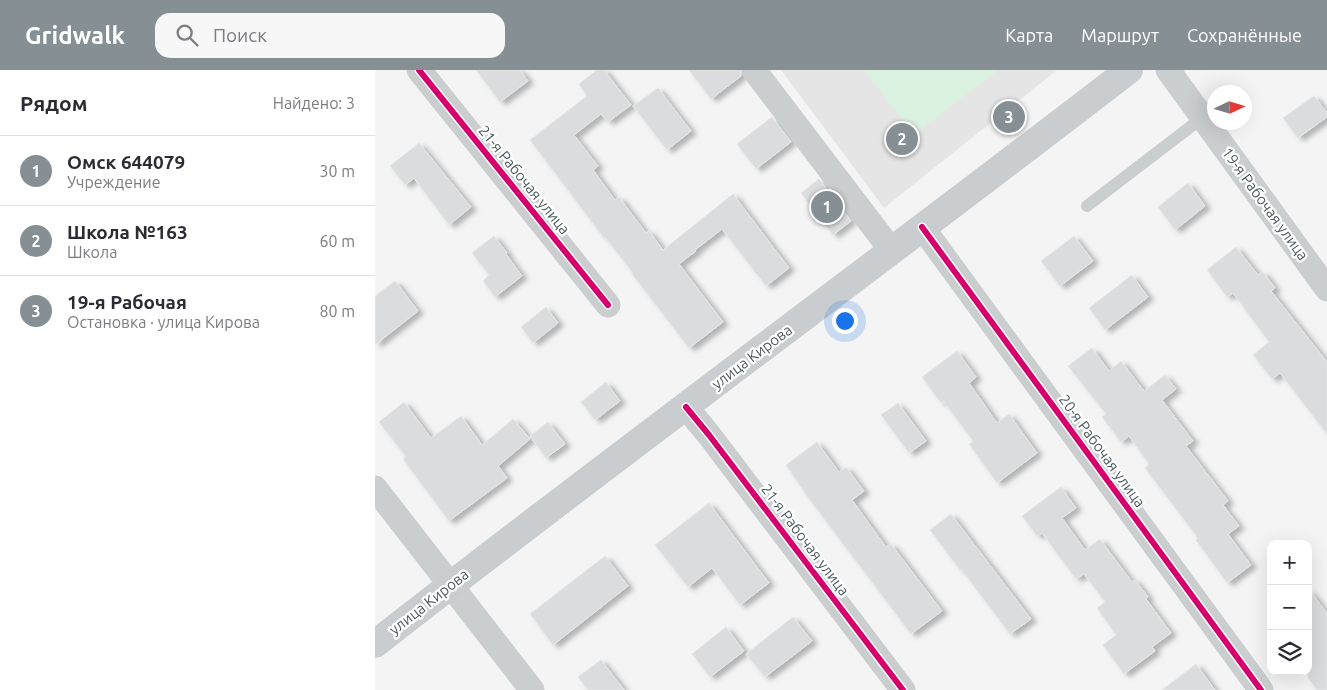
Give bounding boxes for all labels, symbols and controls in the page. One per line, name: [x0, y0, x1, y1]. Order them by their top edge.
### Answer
search box: [155, 13, 505, 58]
icon: search: [173, 21, 201, 49]
text: Gridwalk: [25, 22, 125, 49]
text: Поиск: [213, 24, 267, 46]
text: Карта: [1005, 25, 1053, 45]
text: Маршрут: [1081, 25, 1159, 45]
text: Сохранённые: [1187, 25, 1302, 45]
north arrow: [1207, 85, 1252, 130]
text: Рядом: [20, 91, 88, 115]
text: Найдено: 3: [273, 94, 355, 112]
pin: 3: [993, 98, 1025, 136]
pin: 2: [886, 120, 918, 158]
street label: 21-я Рабочая улица: [475, 122, 573, 237]
street label: 19-я Рабочая улица: [1219, 144, 1312, 263]
text: Омск 644079: [67, 151, 185, 173]
text: 1: [31, 162, 41, 180]
text: 30 m: [319, 162, 355, 180]
text: Учреждение: [67, 173, 161, 191]
pin: 1: [811, 188, 843, 226]
text: Школа №163: [67, 221, 188, 243]
text: 2: [31, 232, 41, 250]
text: 60 m: [319, 232, 355, 250]
text: Школа: [67, 243, 117, 261]
text: 19-я Рабочая: [67, 291, 187, 313]
text: 3: [31, 302, 41, 320]
text: 80 m: [319, 302, 355, 320]
your location: [832, 308, 858, 334]
text: Остановка · улица Кирова: [67, 313, 260, 331]
street label: улица Кирова: [708, 321, 795, 392]
street label: 20-я Рабочая улица: [1056, 391, 1149, 510]
street label: 21-я Рабочая улица: [758, 481, 853, 599]
map controls: [1267, 540, 1312, 675]
button: +: [1267, 540, 1312, 585]
street label: улица Кирова: [386, 565, 472, 638]
button: −: [1267, 585, 1312, 630]
button: layers: [1267, 630, 1312, 675]

